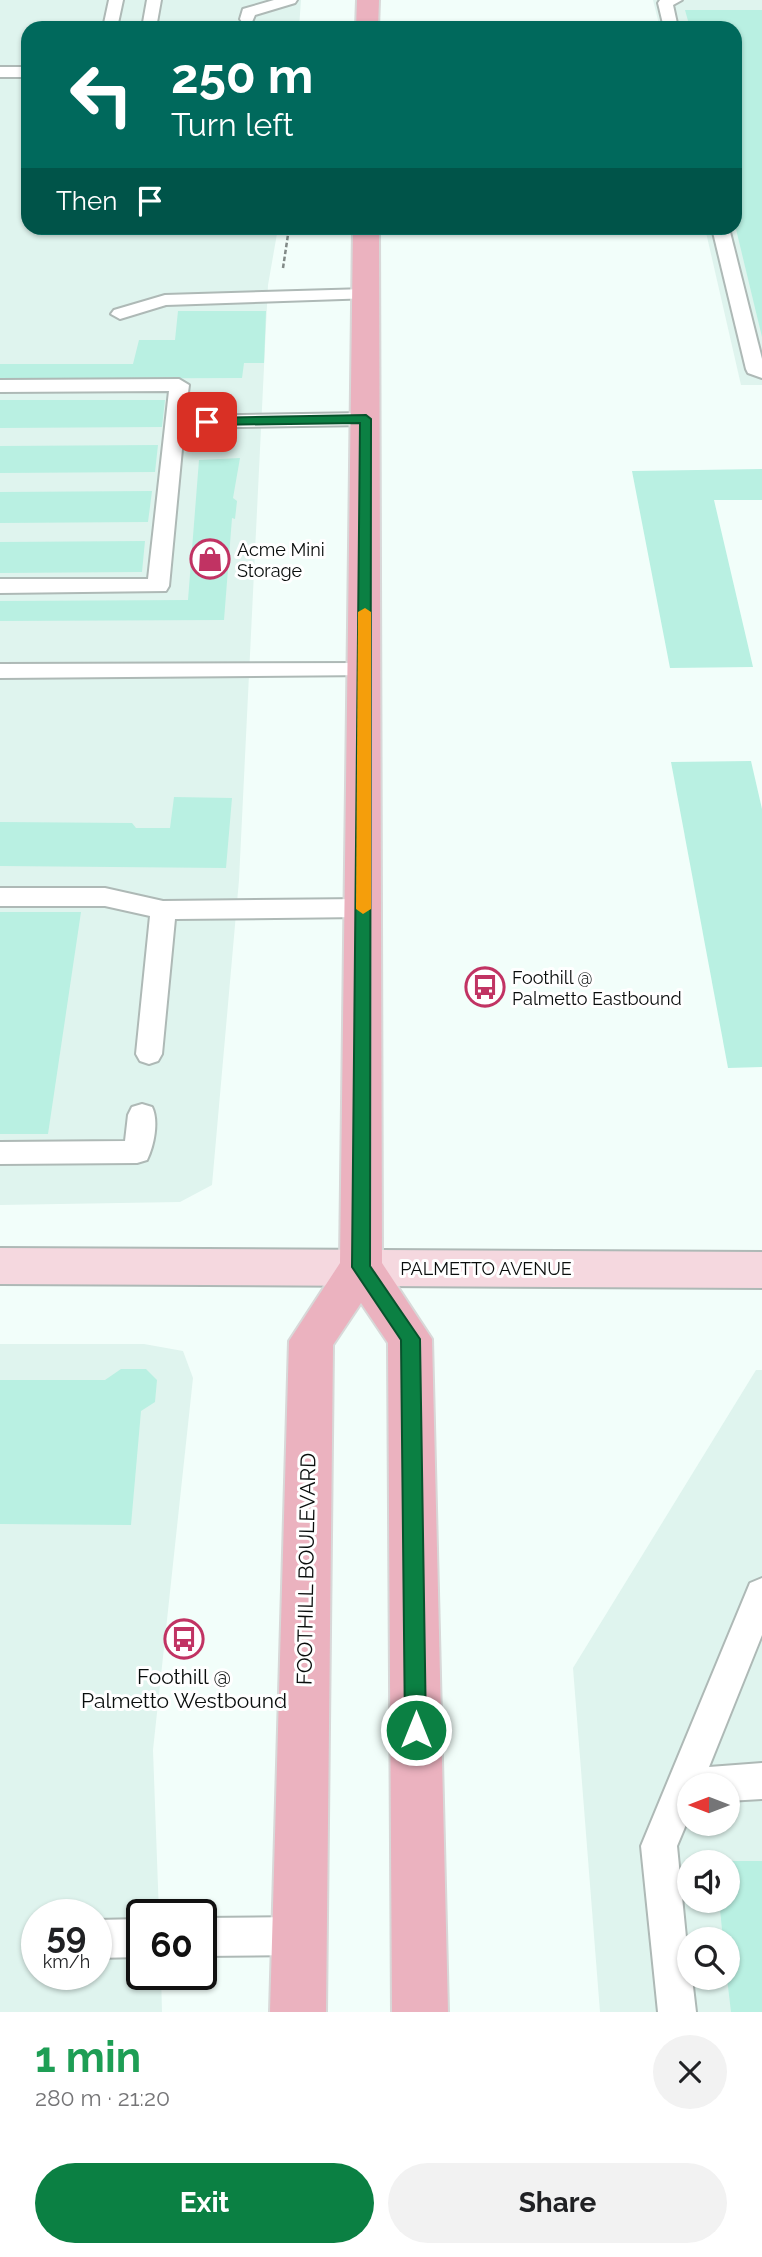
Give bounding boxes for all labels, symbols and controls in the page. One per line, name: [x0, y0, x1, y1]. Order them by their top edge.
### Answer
text: 250 m: [171, 47, 313, 104]
icon: left: [56, 49, 147, 140]
text: Turn left: [171, 106, 293, 143]
icon: arrive: [131, 182, 169, 220]
text: Then: [56, 186, 117, 216]
pin: [177, 392, 237, 452]
icon: arrive: [188, 403, 226, 441]
shop icon: Acme Mini Storage: [189, 538, 231, 580]
place label: Acme Mini Storage: [237, 539, 325, 581]
bus stop icon: Foothill @ Palmetto Eastbound: [464, 966, 506, 1008]
place label: Foothill @ Palmetto Eastbound: [512, 967, 682, 1009]
street label: PALMETTO AVENUE: [400, 1258, 572, 1279]
street label: FOOTHILL BOULEVARD: [291, 1453, 321, 1685]
bus stop icon: Foothill @ Palmetto Westbound: [163, 1618, 205, 1660]
place label: Foothill @ Palmetto Westbound: [81, 1664, 287, 1713]
position arrow: [379, 1693, 453, 1767]
north arrow: [677, 1773, 740, 1836]
map controls: [677, 1773, 740, 1990]
button: sound: [677, 1850, 740, 1913]
speed limit sign: 60: [126, 1899, 217, 1990]
text: 59: [46, 1915, 87, 1956]
button: search: [677, 1927, 740, 1990]
text: km/h: [43, 1951, 90, 1972]
text: 1 min: [35, 2033, 141, 2082]
button: close: [653, 2035, 727, 2109]
text: 280 m · 21:20: [35, 2084, 170, 2111]
button: Exit: [35, 2163, 374, 2243]
button: Share: [388, 2163, 727, 2243]

